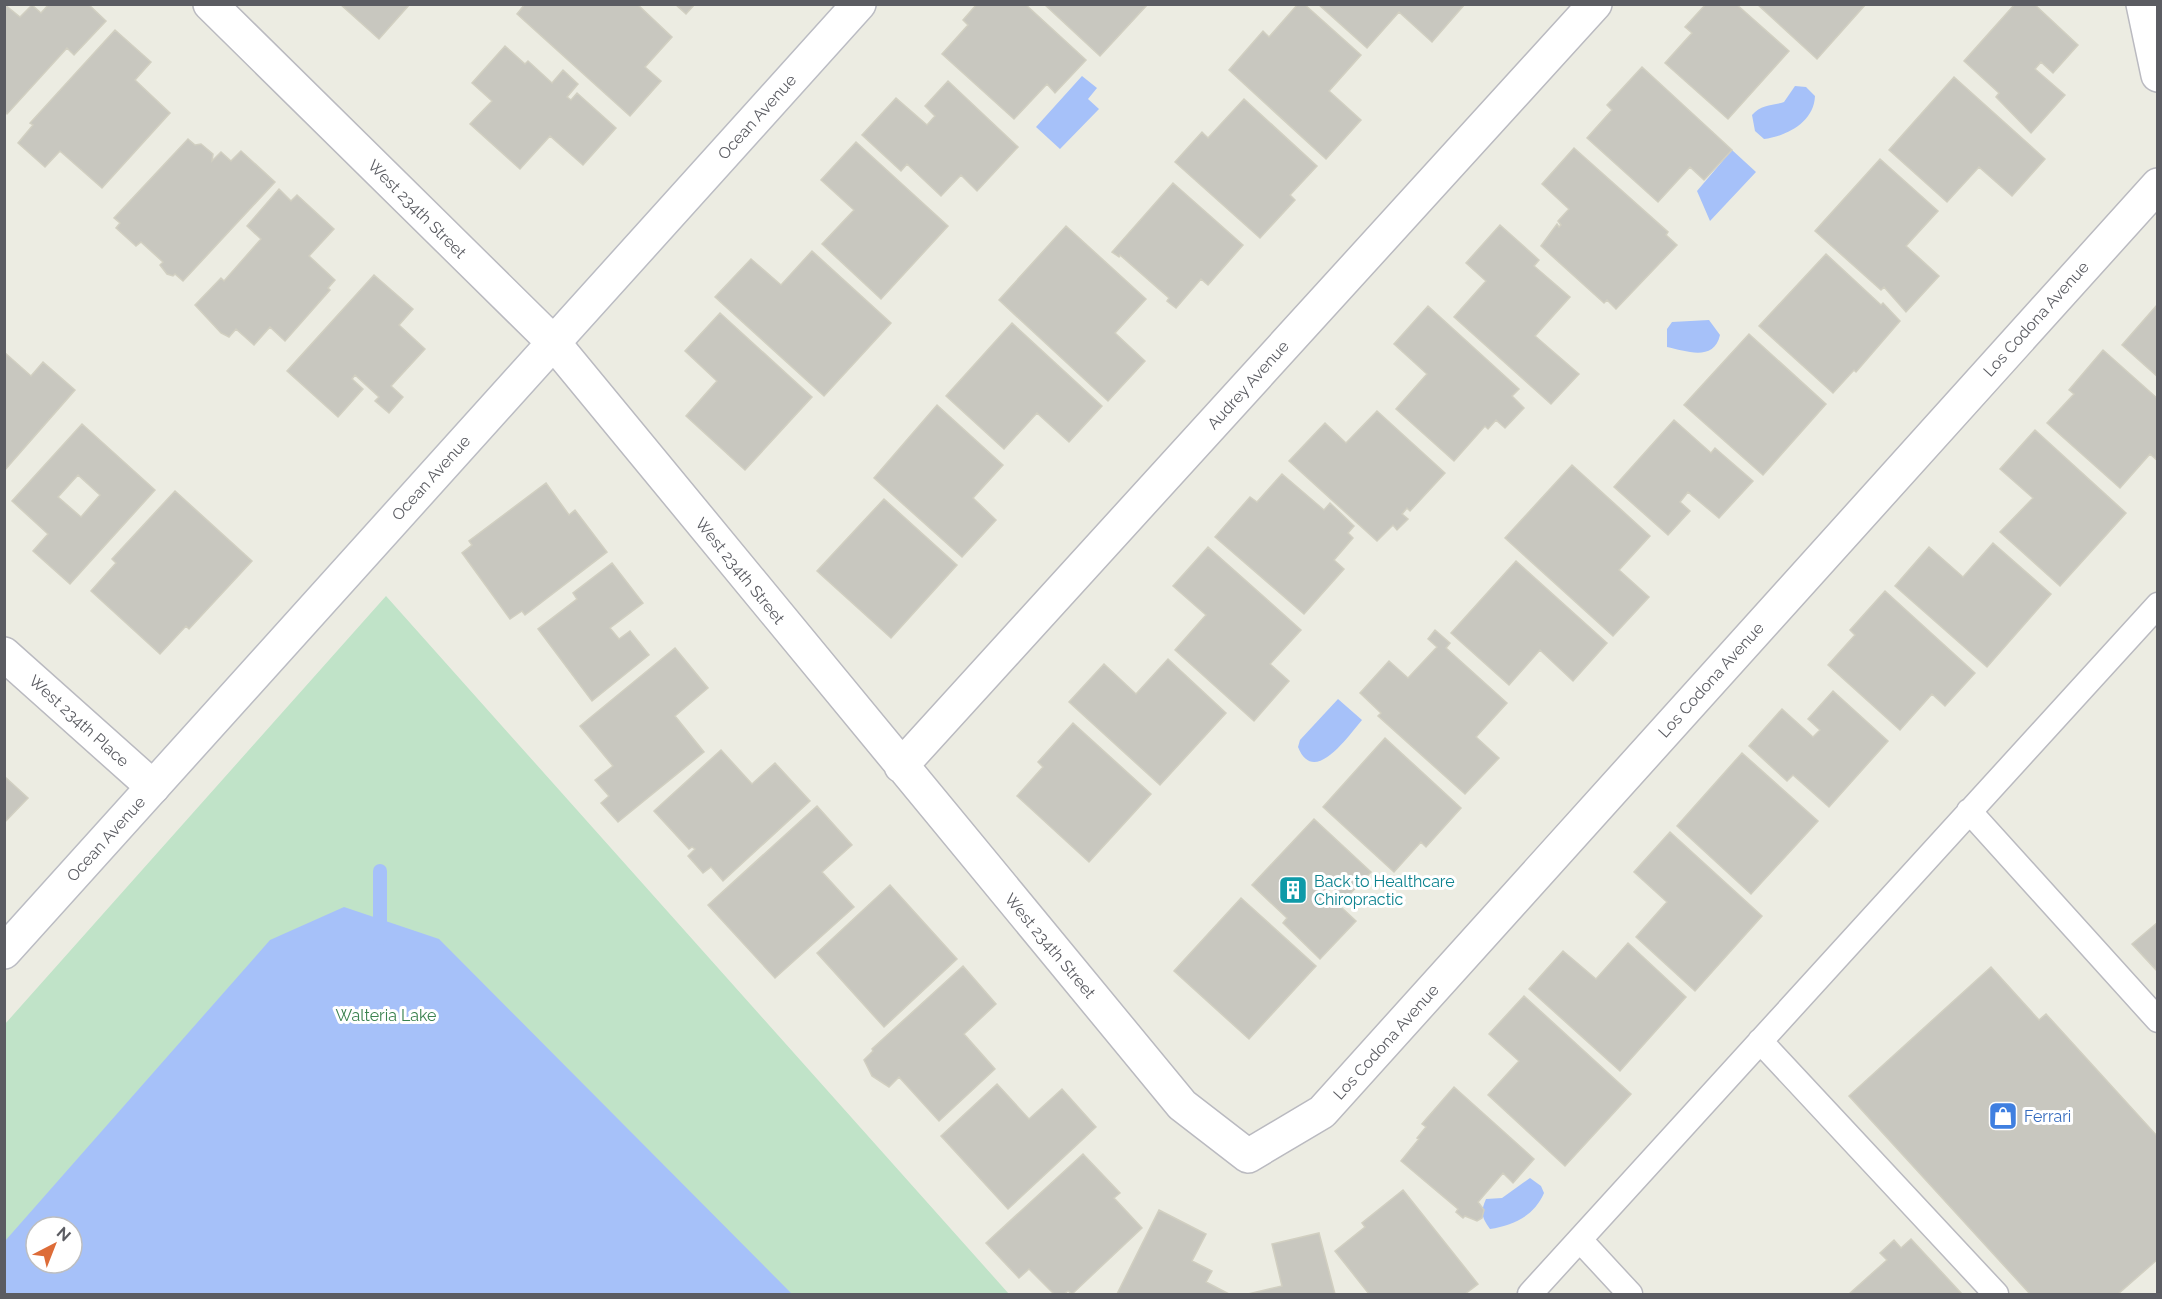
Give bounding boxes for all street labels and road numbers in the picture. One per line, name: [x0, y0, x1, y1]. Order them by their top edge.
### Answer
street label: Ocean Avenue: [714, 71, 800, 163]
street label: West 234th Street: [364, 156, 470, 262]
street label: Los Codona Avenue: [1979, 258, 2093, 380]
street label: Audrey Avenue: [1203, 337, 1293, 433]
street label: Ocean Avenue: [388, 432, 474, 524]
street label: West 234th Street: [691, 514, 789, 628]
street label: Los Codona Avenue: [1654, 619, 1768, 741]
street label: West 234th Place: [25, 671, 133, 771]
street label: Ocean Avenue: [63, 793, 149, 885]
street label: West 234th Street: [1001, 890, 1100, 1003]
street label: Los Codona Avenue: [1329, 981, 1443, 1103]

